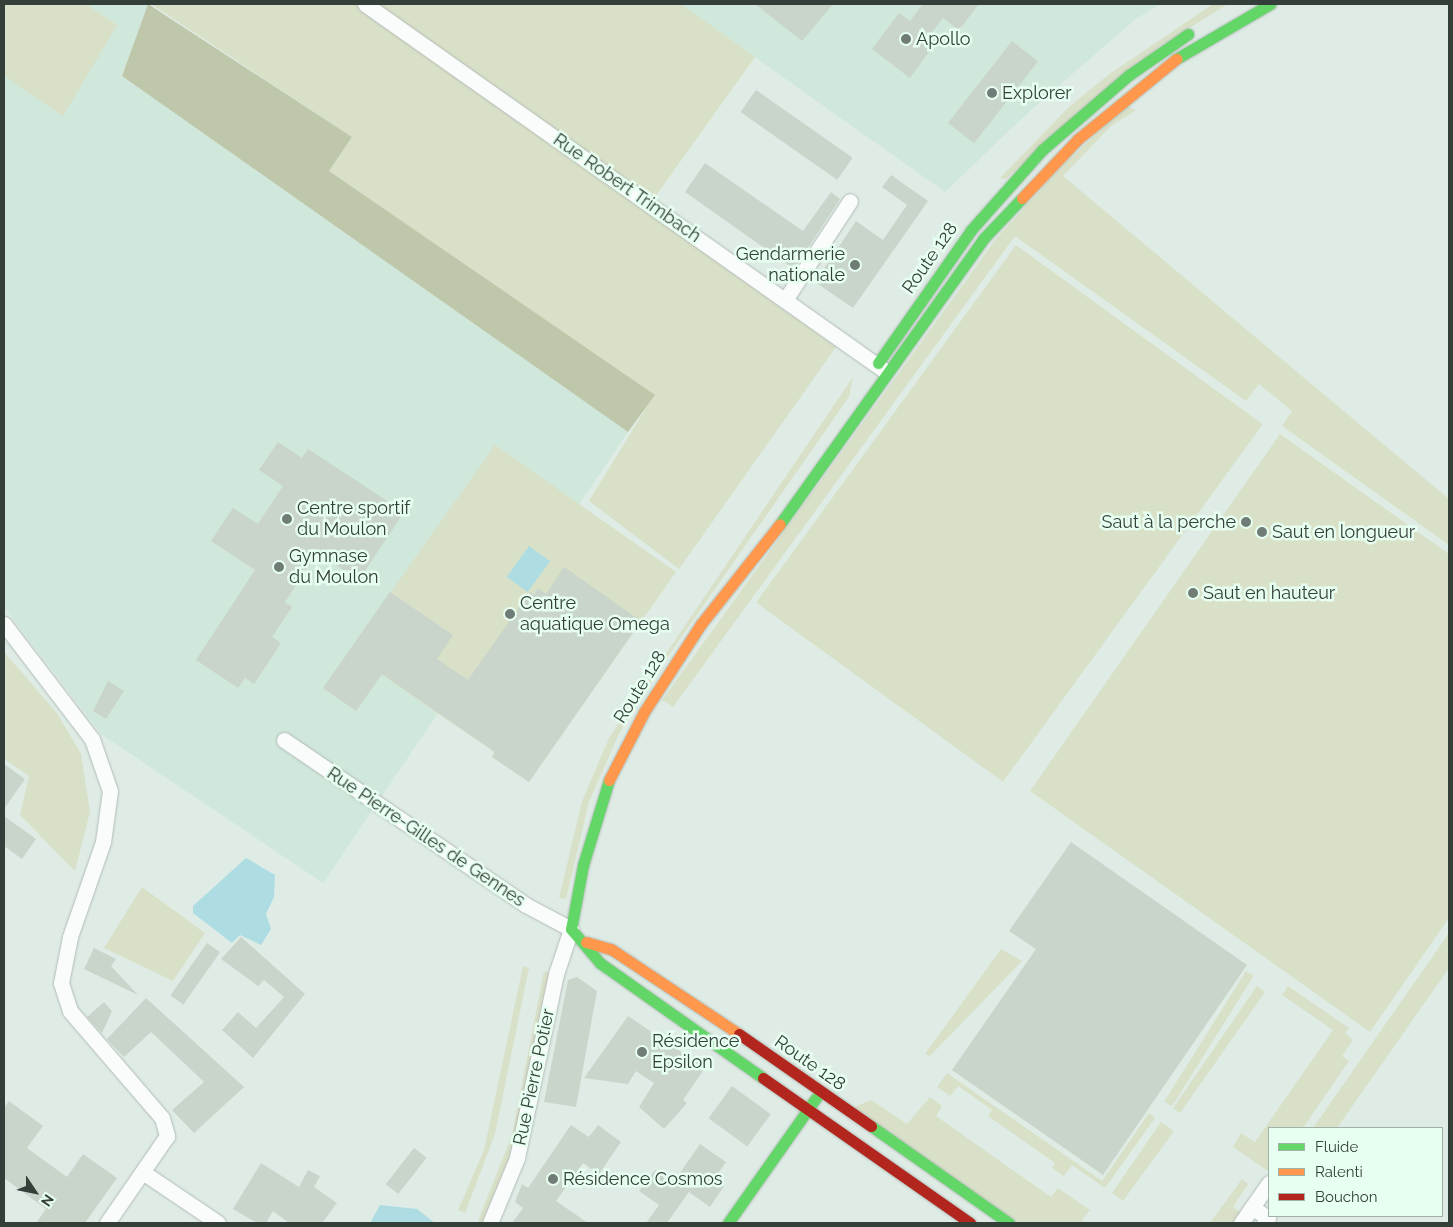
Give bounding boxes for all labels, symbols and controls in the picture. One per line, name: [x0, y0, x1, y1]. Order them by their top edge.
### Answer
place label: Apollo: [916, 28, 970, 50]
marker: Apollo: [900, 33, 912, 45]
place label: Explorer: [1002, 82, 1072, 104]
marker: Explorer: [986, 87, 998, 99]
street label: Rue Robert Trimbach: [549, 129, 705, 247]
street label: Route 128: [898, 218, 962, 298]
place label: Gendarmerie nationale: [736, 244, 845, 286]
marker: Gendarmerie nationale: [849, 259, 861, 271]
place label: Centre sportif du Moulon: [297, 498, 410, 540]
place label: Saut à la perche: [1102, 511, 1236, 533]
marker: Centre sportif du Moulon: [281, 513, 293, 525]
marker: Saut à la perche: [1240, 516, 1252, 528]
place label: Saut en longueur: [1272, 521, 1415, 543]
marker: Saut en longueur: [1256, 526, 1268, 538]
place label: Gymnase du Moulon: [289, 546, 379, 588]
marker: Gymnase du Moulon: [273, 561, 285, 573]
place label: Saut en hauteur: [1203, 582, 1335, 604]
marker: Saut en hauteur: [1187, 587, 1199, 599]
place label: Centre aquatique Omega: [520, 593, 670, 636]
marker: Centre aquatique Omega: [504, 608, 516, 620]
street label: Route 128: [609, 647, 671, 727]
street label: Rue Pierre-Gilles de Gennes: [323, 763, 529, 911]
street label: Rue Pierre Potier: [509, 1007, 559, 1147]
place label: Résidence Epsilon: [652, 1031, 739, 1074]
street label: Route 128: [770, 1031, 850, 1095]
marker: Résidence Epsilon: [636, 1046, 648, 1058]
legend: [1268, 1127, 1443, 1217]
text: Fluide: [1315, 1138, 1358, 1156]
text: Ralenti: [1315, 1163, 1363, 1181]
north arrow: [10, 1167, 60, 1217]
place label: Résidence Cosmos: [563, 1168, 723, 1190]
marker: Résidence Cosmos: [547, 1173, 559, 1185]
text: Bouchon: [1315, 1188, 1377, 1206]
text: N: [38, 1191, 57, 1209]

